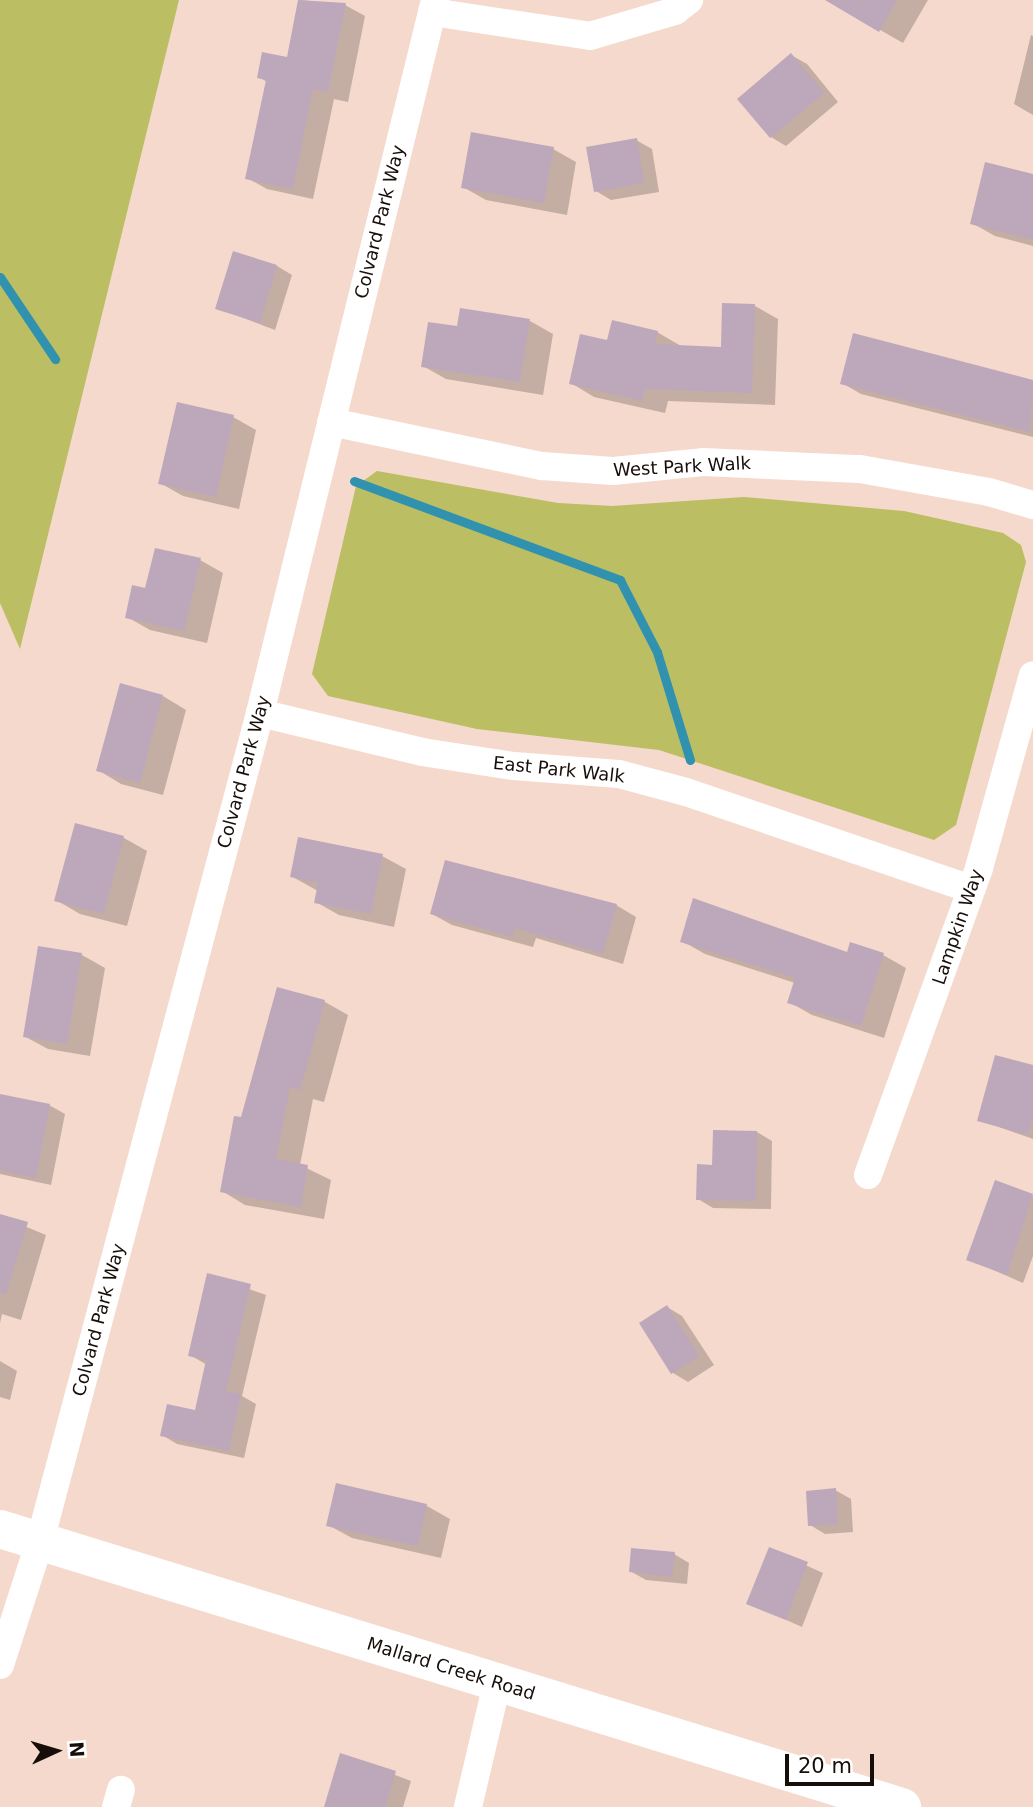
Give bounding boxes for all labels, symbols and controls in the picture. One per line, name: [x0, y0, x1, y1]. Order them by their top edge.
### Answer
street label: Colvard Park Way: [350, 143, 410, 301]
street label: West Park Walk: [613, 453, 751, 481]
street label: Colvard Park Way: [213, 693, 275, 851]
street label: East Park Walk: [492, 752, 626, 788]
street label: Lampkin Way: [928, 866, 988, 988]
street label: Colvard Park Way: [68, 1241, 130, 1399]
street label: Mallard Creek Road: [364, 1633, 538, 1705]
north arrow: [21, 1716, 91, 1786]
text: N: [65, 1741, 88, 1758]
scale bar: [788, 1741, 877, 1785]
text: 20 m: [798, 1754, 852, 1778]

